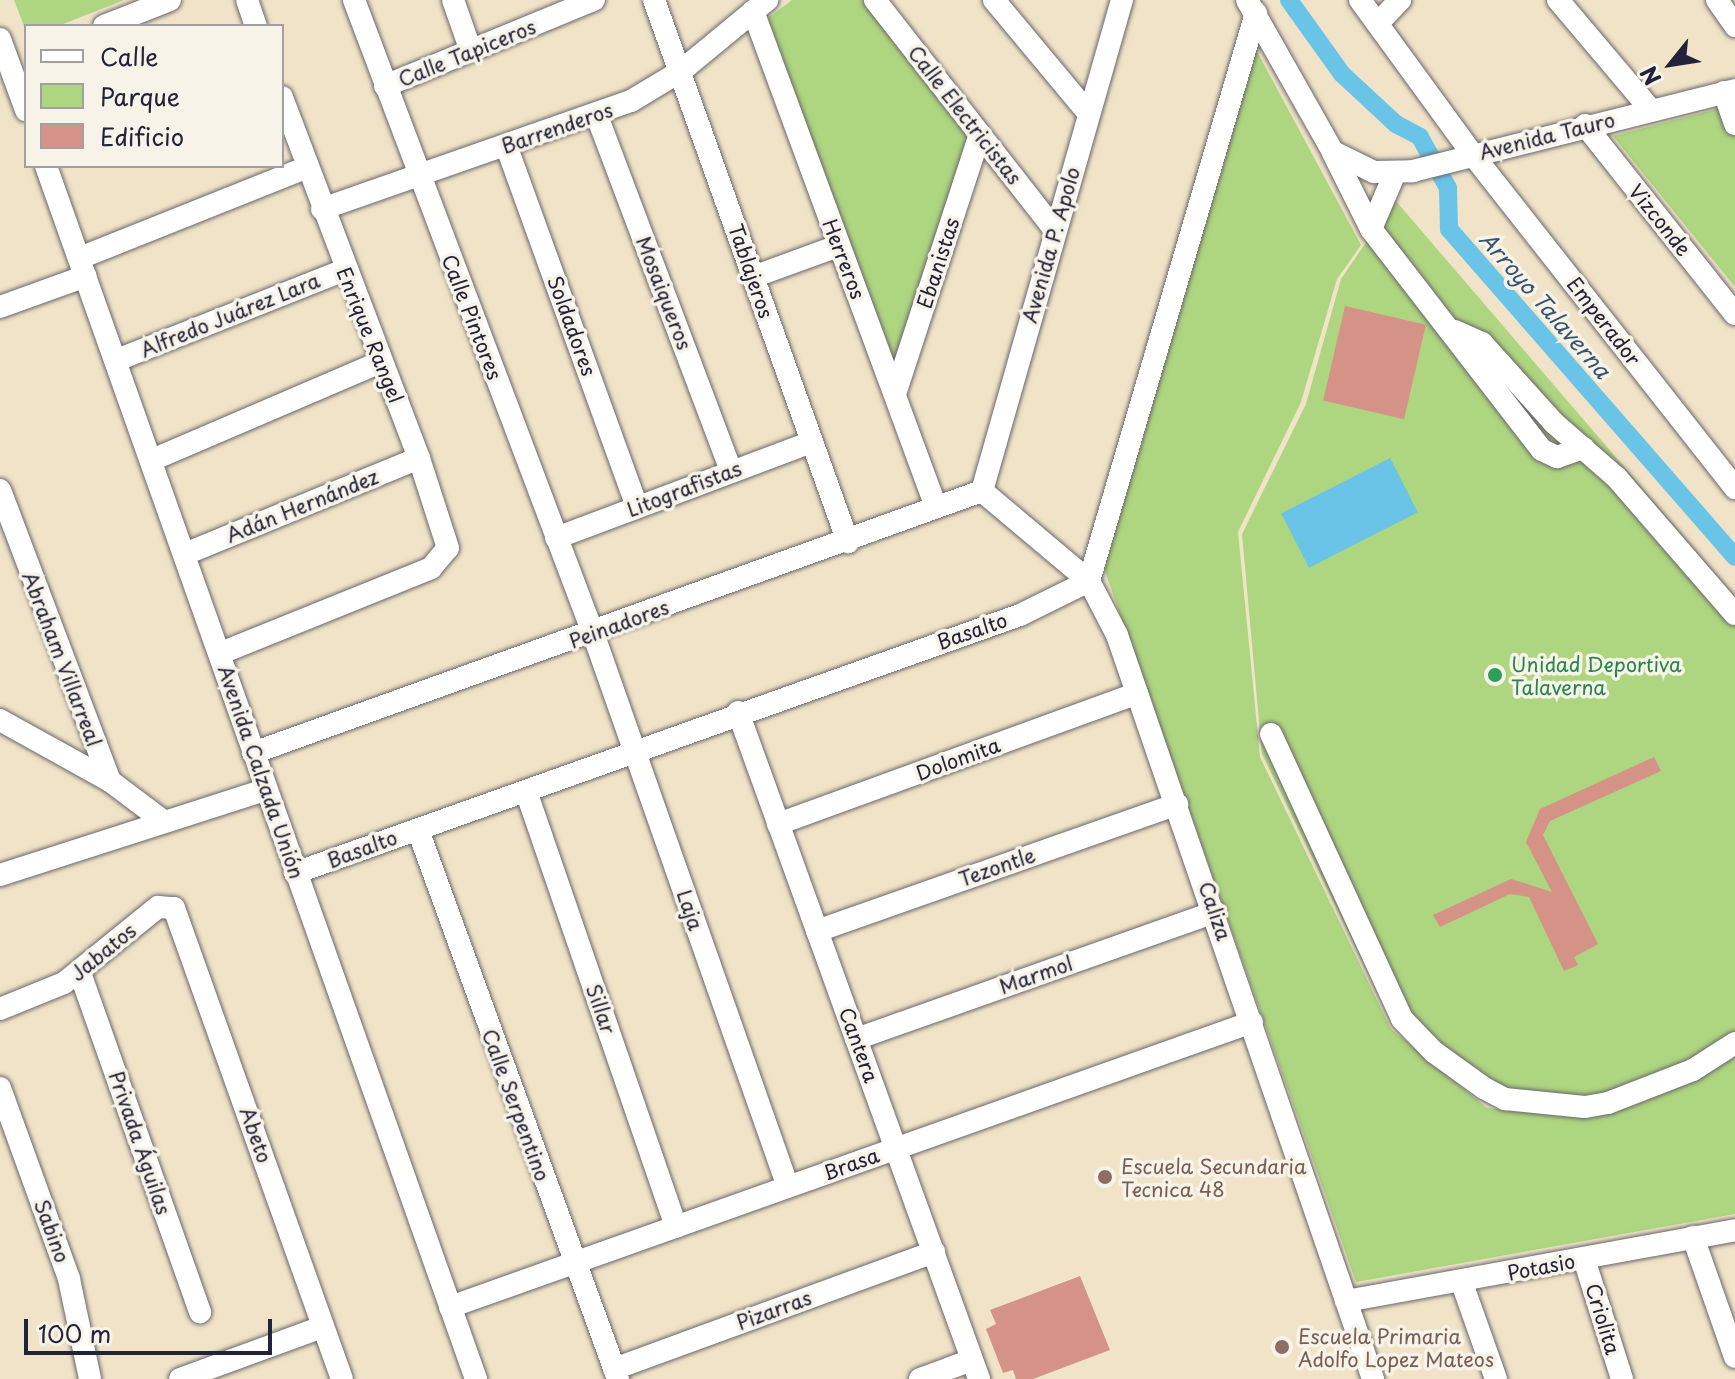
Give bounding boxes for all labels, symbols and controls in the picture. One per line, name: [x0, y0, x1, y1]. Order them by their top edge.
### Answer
street label: Calle Tapiceros: [395, 14, 539, 92]
legend: [24, 24, 284, 168]
north arrow: [1631, 24, 1711, 104]
text: Calle: [100, 38, 158, 74]
street label: Calle Electricistas: [903, 40, 1027, 190]
text: N: [1631, 60, 1668, 92]
text: Parque: [100, 78, 180, 114]
street label: Barrenderos: [498, 98, 616, 158]
street label: Avenida Tauro: [1477, 108, 1617, 164]
text: Edificio: [100, 118, 184, 154]
street label: Avenida P. Apolo: [1017, 165, 1085, 325]
street label: Vizconde: [1624, 179, 1696, 261]
street label: Ebanistas: [912, 215, 964, 311]
street label: Herreros: [818, 216, 870, 302]
street label: Tablajeros: [724, 221, 778, 321]
water label: Arroyo Talaverna: [1475, 225, 1617, 383]
street label: Mosaiqueros: [631, 233, 697, 353]
street label: Calle Pintores: [437, 251, 507, 383]
street label: Enrique Rangel: [332, 263, 408, 407]
street label: Alfredo Juárez Lara: [137, 268, 323, 362]
street label: Emperador: [1562, 272, 1646, 370]
street label: Soldadores: [543, 273, 601, 379]
street label: Litografistas: [623, 456, 745, 522]
street label: Adán Hernández: [222, 464, 382, 548]
street label: Abraham Villarreal: [17, 568, 107, 750]
street label: Peinadores: [566, 595, 672, 653]
street label: Basalto: [934, 608, 1010, 654]
place label: Unidad Deportiva Talaverna: [1511, 652, 1683, 699]
street label: Avenida Calzada Unión: [213, 662, 309, 882]
marker: Unidad Deportiva Talaverna: [1486, 666, 1504, 684]
street label: Dolomita: [913, 733, 1003, 785]
street label: Basalto: [324, 825, 400, 873]
street label: Tezontle: [955, 843, 1039, 891]
street label: Caliza: [1194, 878, 1236, 944]
street label: Laja: [672, 887, 708, 933]
street label: Jabatos: [65, 918, 141, 986]
street label: Marmol: [996, 951, 1076, 999]
street label: Sillar: [581, 981, 621, 1037]
street label: Cantera: [834, 1004, 884, 1086]
street label: Calle Serpentino: [478, 1026, 554, 1184]
street label: Privada Águilas: [104, 1068, 176, 1218]
street label: Abeto: [235, 1104, 277, 1166]
street label: Brasa: [820, 1143, 882, 1185]
place label: Escuela Secundaria Tecnica 48: [1121, 1154, 1308, 1201]
marker: Escuela Secundaria Tecnica 48: [1096, 1168, 1114, 1186]
street label: Sabino: [30, 1196, 74, 1266]
street label: Potasio: [1505, 1249, 1577, 1285]
street label: Criolita: [1581, 1281, 1625, 1357]
street label: Pizarras: [733, 1285, 815, 1335]
scale bar: [28, 1303, 276, 1353]
text: 100 m: [38, 1315, 111, 1351]
place label: Escuela Primaria Adolfo Lopez Mateos: [1298, 1324, 1496, 1371]
marker: Escuela Primaria Adolfo Lopez Mateos: [1273, 1338, 1291, 1356]

